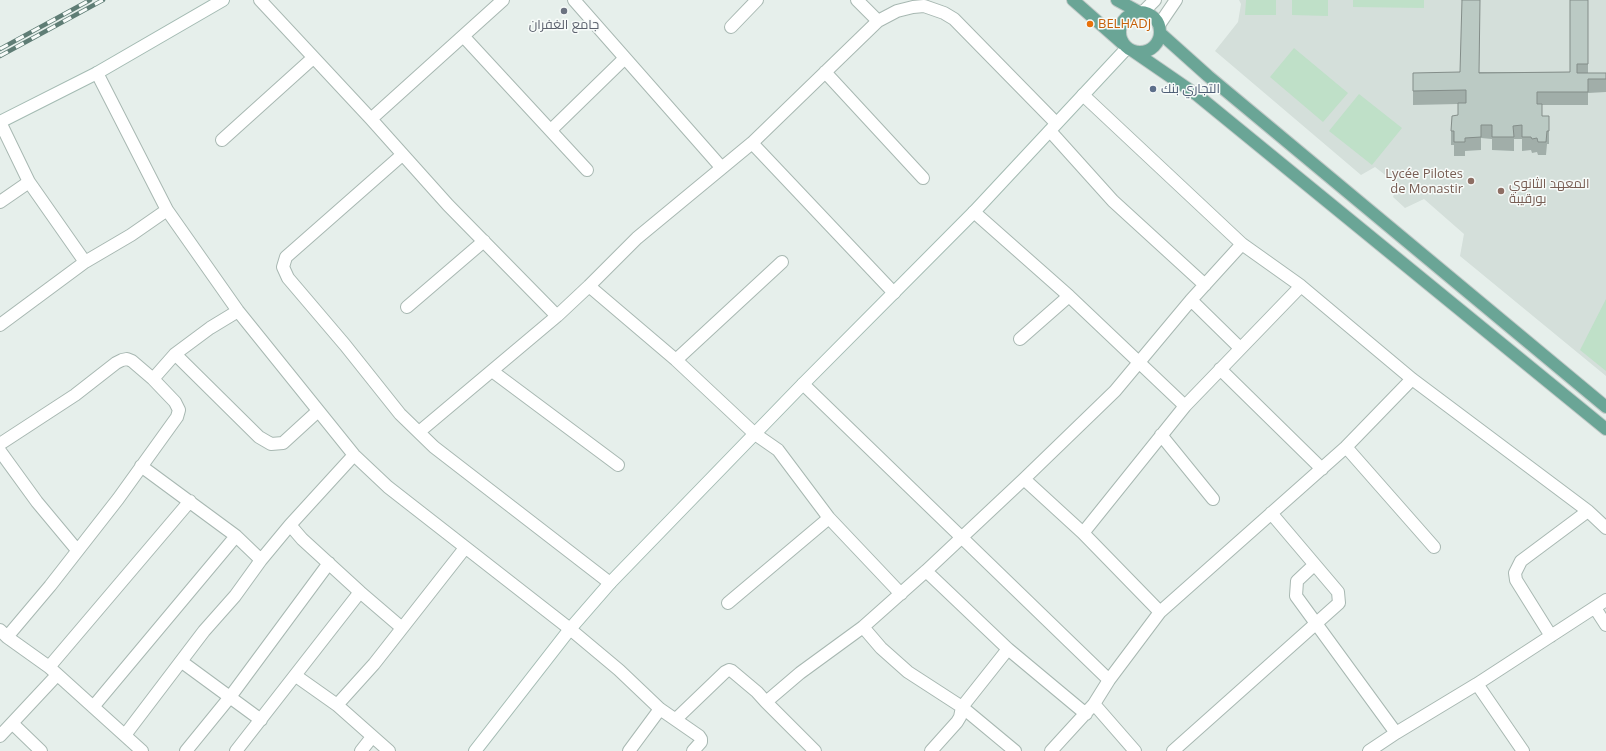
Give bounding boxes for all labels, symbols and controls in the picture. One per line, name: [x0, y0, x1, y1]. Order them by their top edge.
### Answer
marker: جامع الغفران: [559, 6, 569, 16]
place label: BELHADJ: [1098, 16, 1151, 32]
place label: جامع الغفران: [529, 17, 599, 33]
marker: BELHADJ: [1085, 19, 1095, 29]
place label: التجاري بنك: [1161, 81, 1220, 97]
marker: التجاري بنك: [1148, 84, 1158, 94]
place label: Lycée Pilotes de Monastir: [1385, 166, 1463, 197]
marker: Lycée Pilotes de Monastir: [1466, 176, 1476, 186]
place label: المعهد الثانوي بورقيبة: [1509, 176, 1589, 207]
marker: المعهد الثانوي بورقيبة: [1496, 186, 1506, 196]

